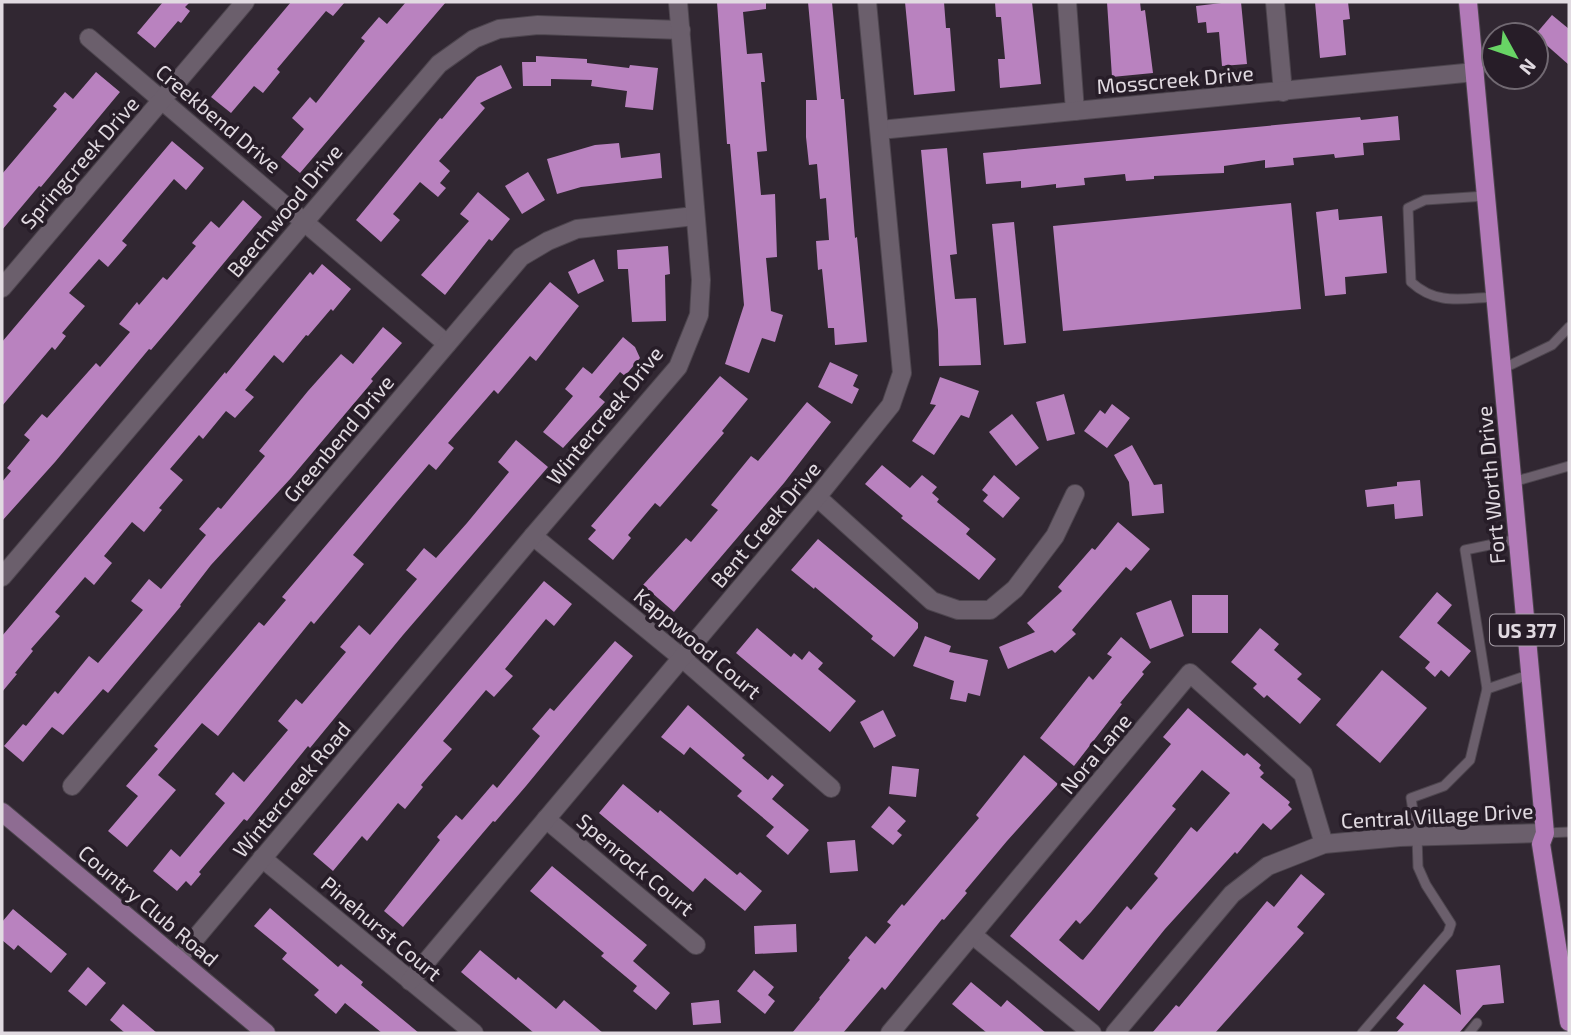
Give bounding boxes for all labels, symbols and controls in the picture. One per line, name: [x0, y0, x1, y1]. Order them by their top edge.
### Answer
north arrow: [1480, 21, 1550, 91]
text: N: [1515, 55, 1542, 80]
street label: Creekbend Drive: [151, 58, 287, 178]
street label: Mosscreek Drive: [1095, 60, 1255, 98]
street label: Springcreek Drive: [15, 91, 143, 233]
street label: Beechwood Drive: [221, 138, 347, 282]
street label: Wintercreek Drive: [541, 341, 667, 489]
street label: Greenbend Drive: [278, 369, 398, 507]
street label: Fort Worth Drive: [1471, 405, 1509, 565]
street label: Bent Creek Drive: [705, 456, 825, 592]
street label: Kappwood Court: [629, 583, 767, 703]
road number: US 377: [1490, 614, 1564, 646]
street label: Nora Lane: [1054, 708, 1136, 798]
street label: Wintercreek Road: [227, 716, 355, 862]
street label: Central Village Drive: [1340, 797, 1534, 833]
street label: Spenrock Court: [572, 808, 700, 920]
street label: Country Club Road: [74, 839, 224, 971]
street label: Pinehurst Court: [317, 870, 447, 986]

